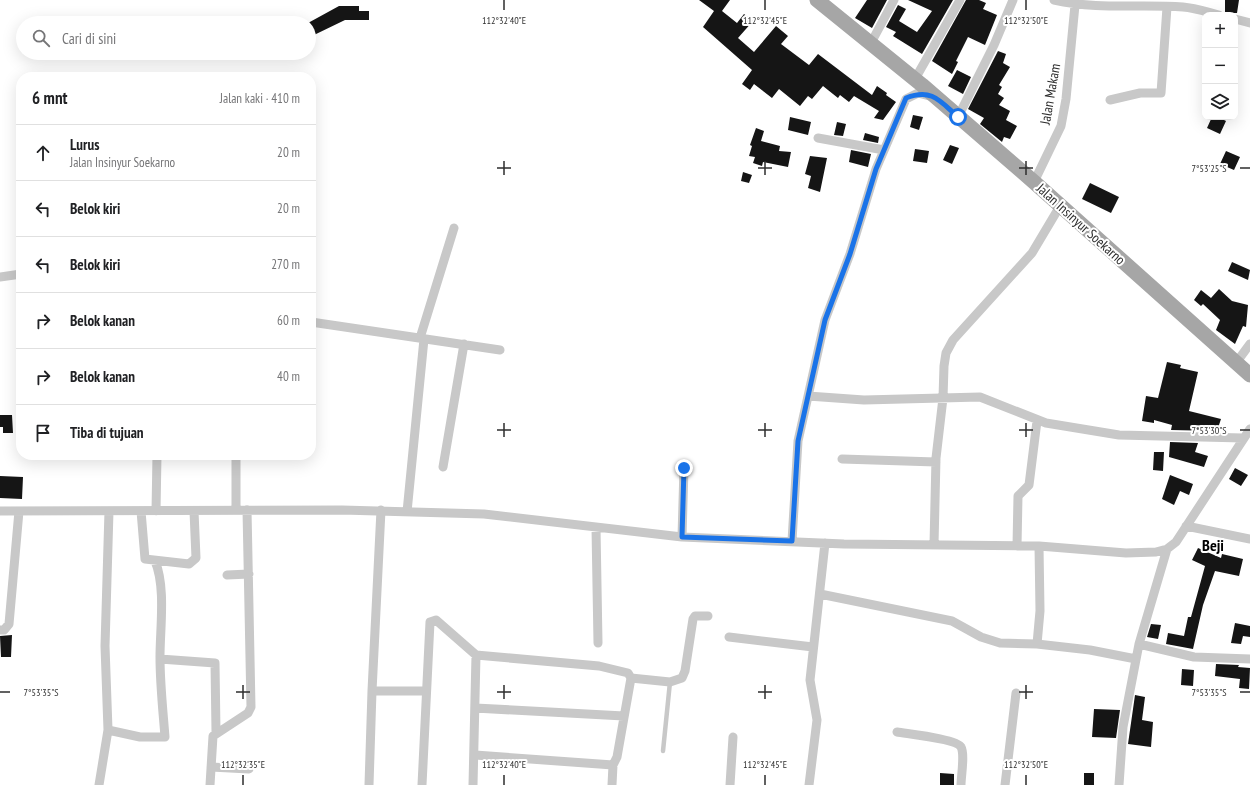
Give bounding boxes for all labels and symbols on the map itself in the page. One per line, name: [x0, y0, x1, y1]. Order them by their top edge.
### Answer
text: 112°32'40"E: [482, 14, 526, 27]
text: 112°32'45"E: [743, 14, 787, 27]
text: 112°32'50"E: [1004, 14, 1048, 27]
street label: Jalan Makam: [1036, 62, 1064, 127]
route start: [949, 108, 967, 126]
text: 7°53'25"S: [1192, 162, 1226, 175]
street label: Jalan Insinyur Soekarno: [1032, 179, 1129, 269]
text: 7°53'30"S: [1192, 424, 1226, 437]
route end: [675, 459, 693, 477]
district label: Beji: [1202, 535, 1224, 555]
text: 7°53'35"S: [24, 686, 58, 699]
text: 7°53'35"S: [1192, 686, 1226, 699]
text: 112°32'35"E: [221, 758, 265, 771]
text: 112°32'40"E: [482, 758, 526, 771]
text: 112°32'45"E: [743, 758, 787, 771]
text: 112°32'50"E: [1004, 758, 1048, 771]

